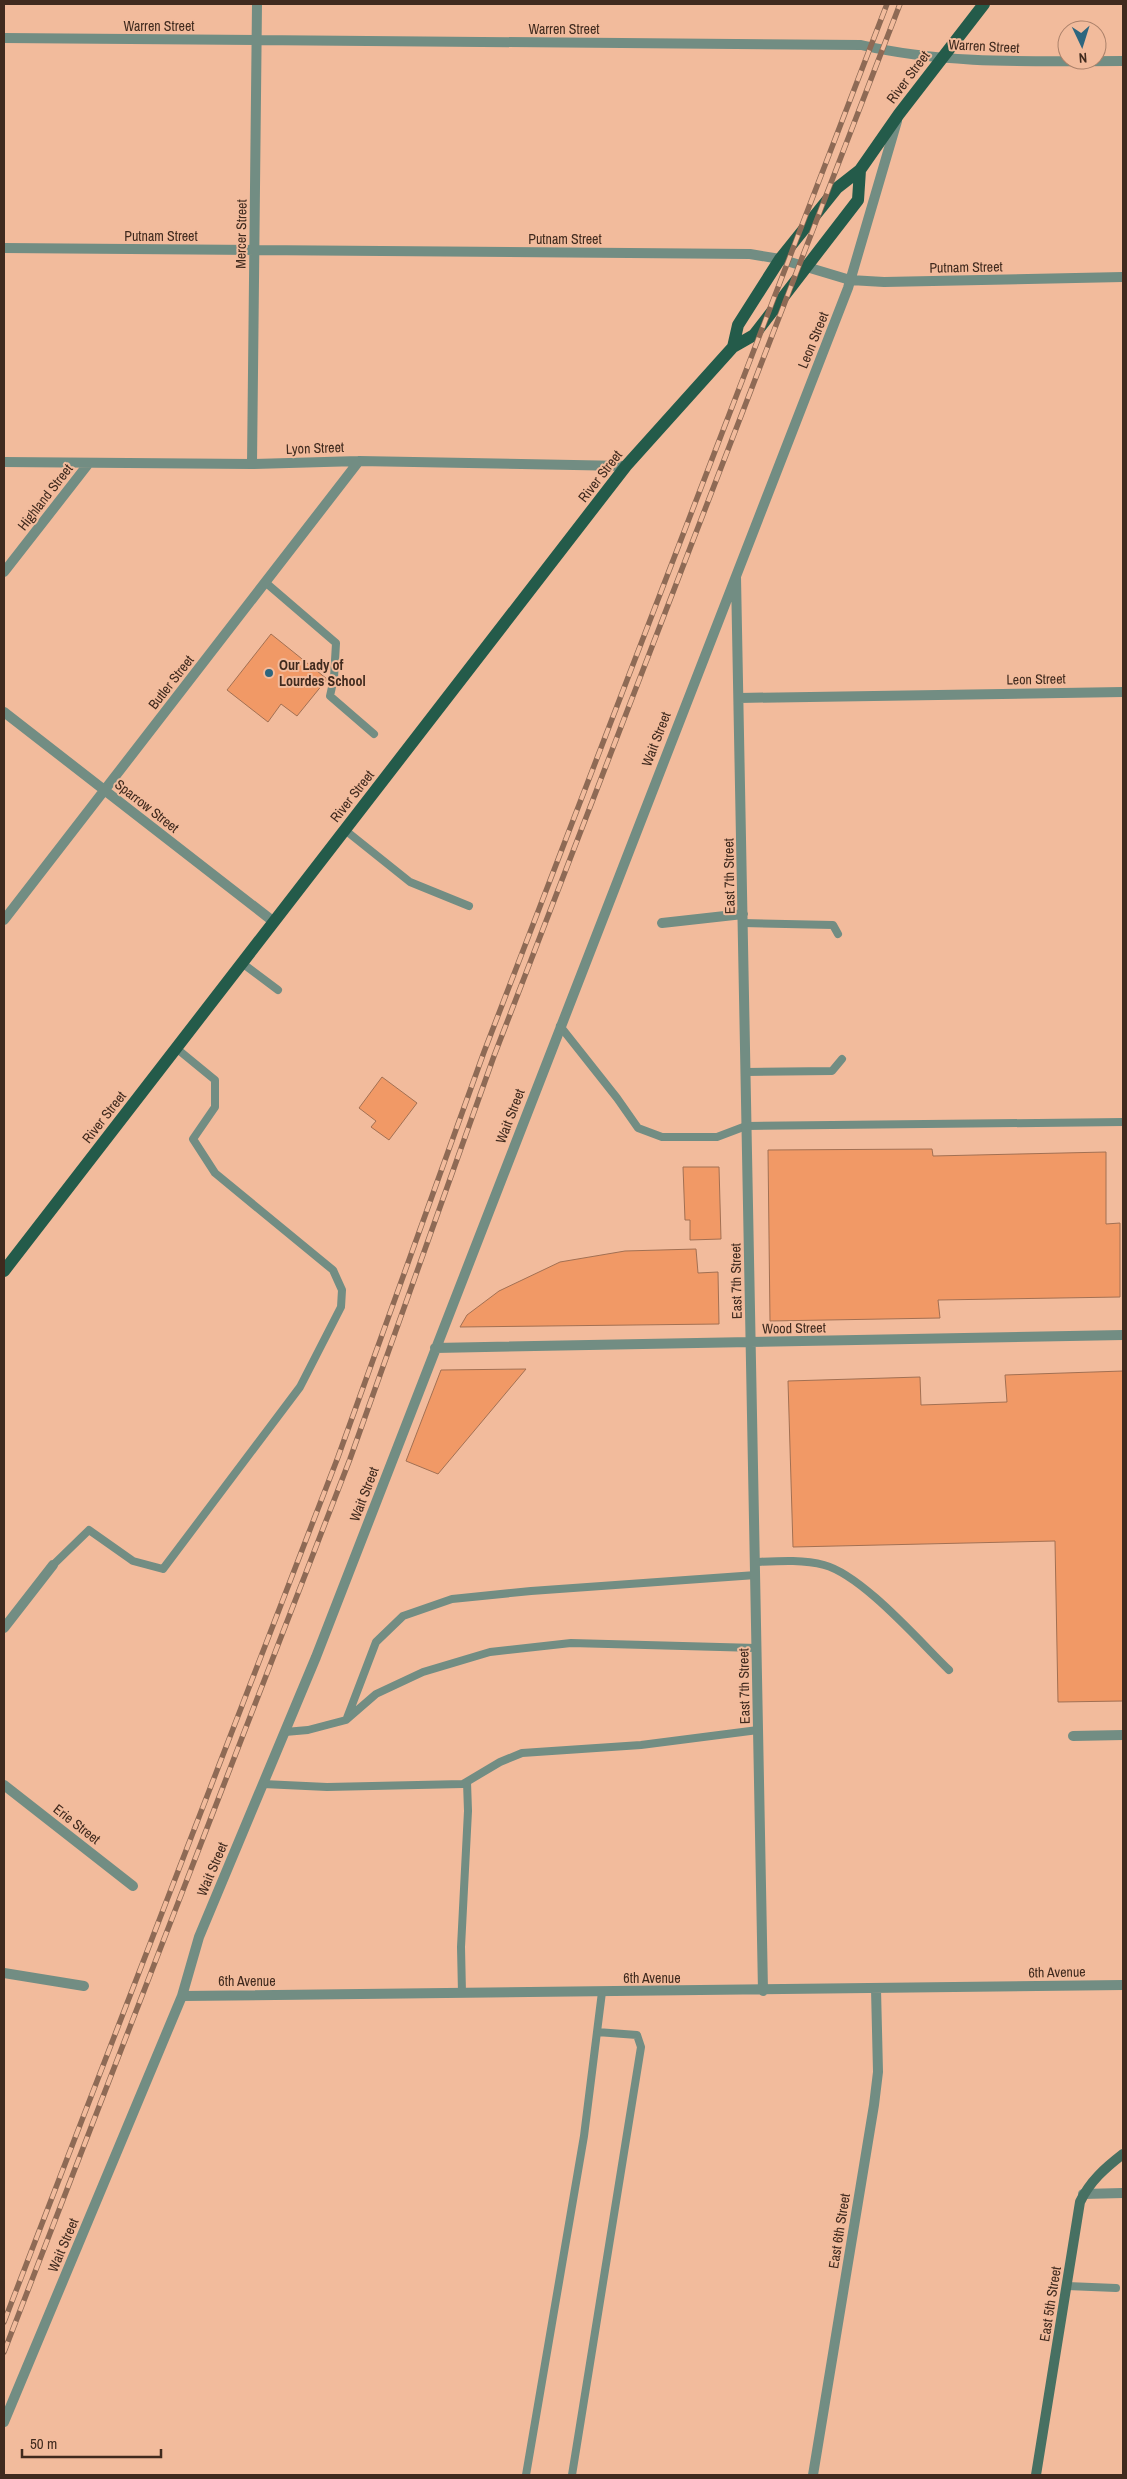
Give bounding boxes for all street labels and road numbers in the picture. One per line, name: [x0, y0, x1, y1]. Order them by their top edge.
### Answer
street label: Warren Street: [123, 17, 195, 35]
street label: Warren Street: [528, 20, 600, 38]
street label: Warren Street: [948, 35, 1020, 57]
street label: River Street: [882, 47, 934, 107]
street label: Mercer Street: [231, 199, 251, 269]
street label: Putnam Street: [124, 227, 198, 245]
street label: Putnam Street: [528, 230, 602, 248]
street label: Putnam Street: [929, 257, 1003, 277]
street label: Leon Street: [794, 309, 832, 371]
street label: Lyon Street: [286, 438, 344, 458]
street label: River Street: [574, 446, 626, 506]
street label: Highland Street: [13, 460, 77, 534]
street label: Butler Street: [144, 651, 198, 713]
street label: Leon Street: [1006, 669, 1066, 689]
street label: Wait Street: [637, 709, 675, 769]
street label: River Street: [326, 766, 378, 826]
street label: Sparrow Street: [111, 775, 183, 837]
street label: East 7th Street: [719, 838, 739, 914]
street label: Wait Street: [491, 1086, 529, 1146]
street label: River Street: [78, 1087, 130, 1147]
street label: East 7th Street: [726, 1243, 746, 1319]
street label: Wood Street: [762, 1318, 826, 1338]
street label: Wait Street: [345, 1464, 383, 1524]
street label: East 7th Street: [734, 1648, 754, 1724]
street label: Erie Street: [50, 1800, 104, 1848]
street label: Wait Street: [193, 1839, 231, 1899]
street label: 6th Avenue: [1028, 1963, 1086, 1981]
street label: 6th Avenue: [623, 1969, 681, 1987]
street label: 6th Avenue: [218, 1972, 276, 1990]
street label: East 6th Street: [824, 2192, 854, 2270]
street label: Wait Street: [44, 2215, 82, 2275]
street label: East 5th Street: [1035, 2265, 1065, 2343]

